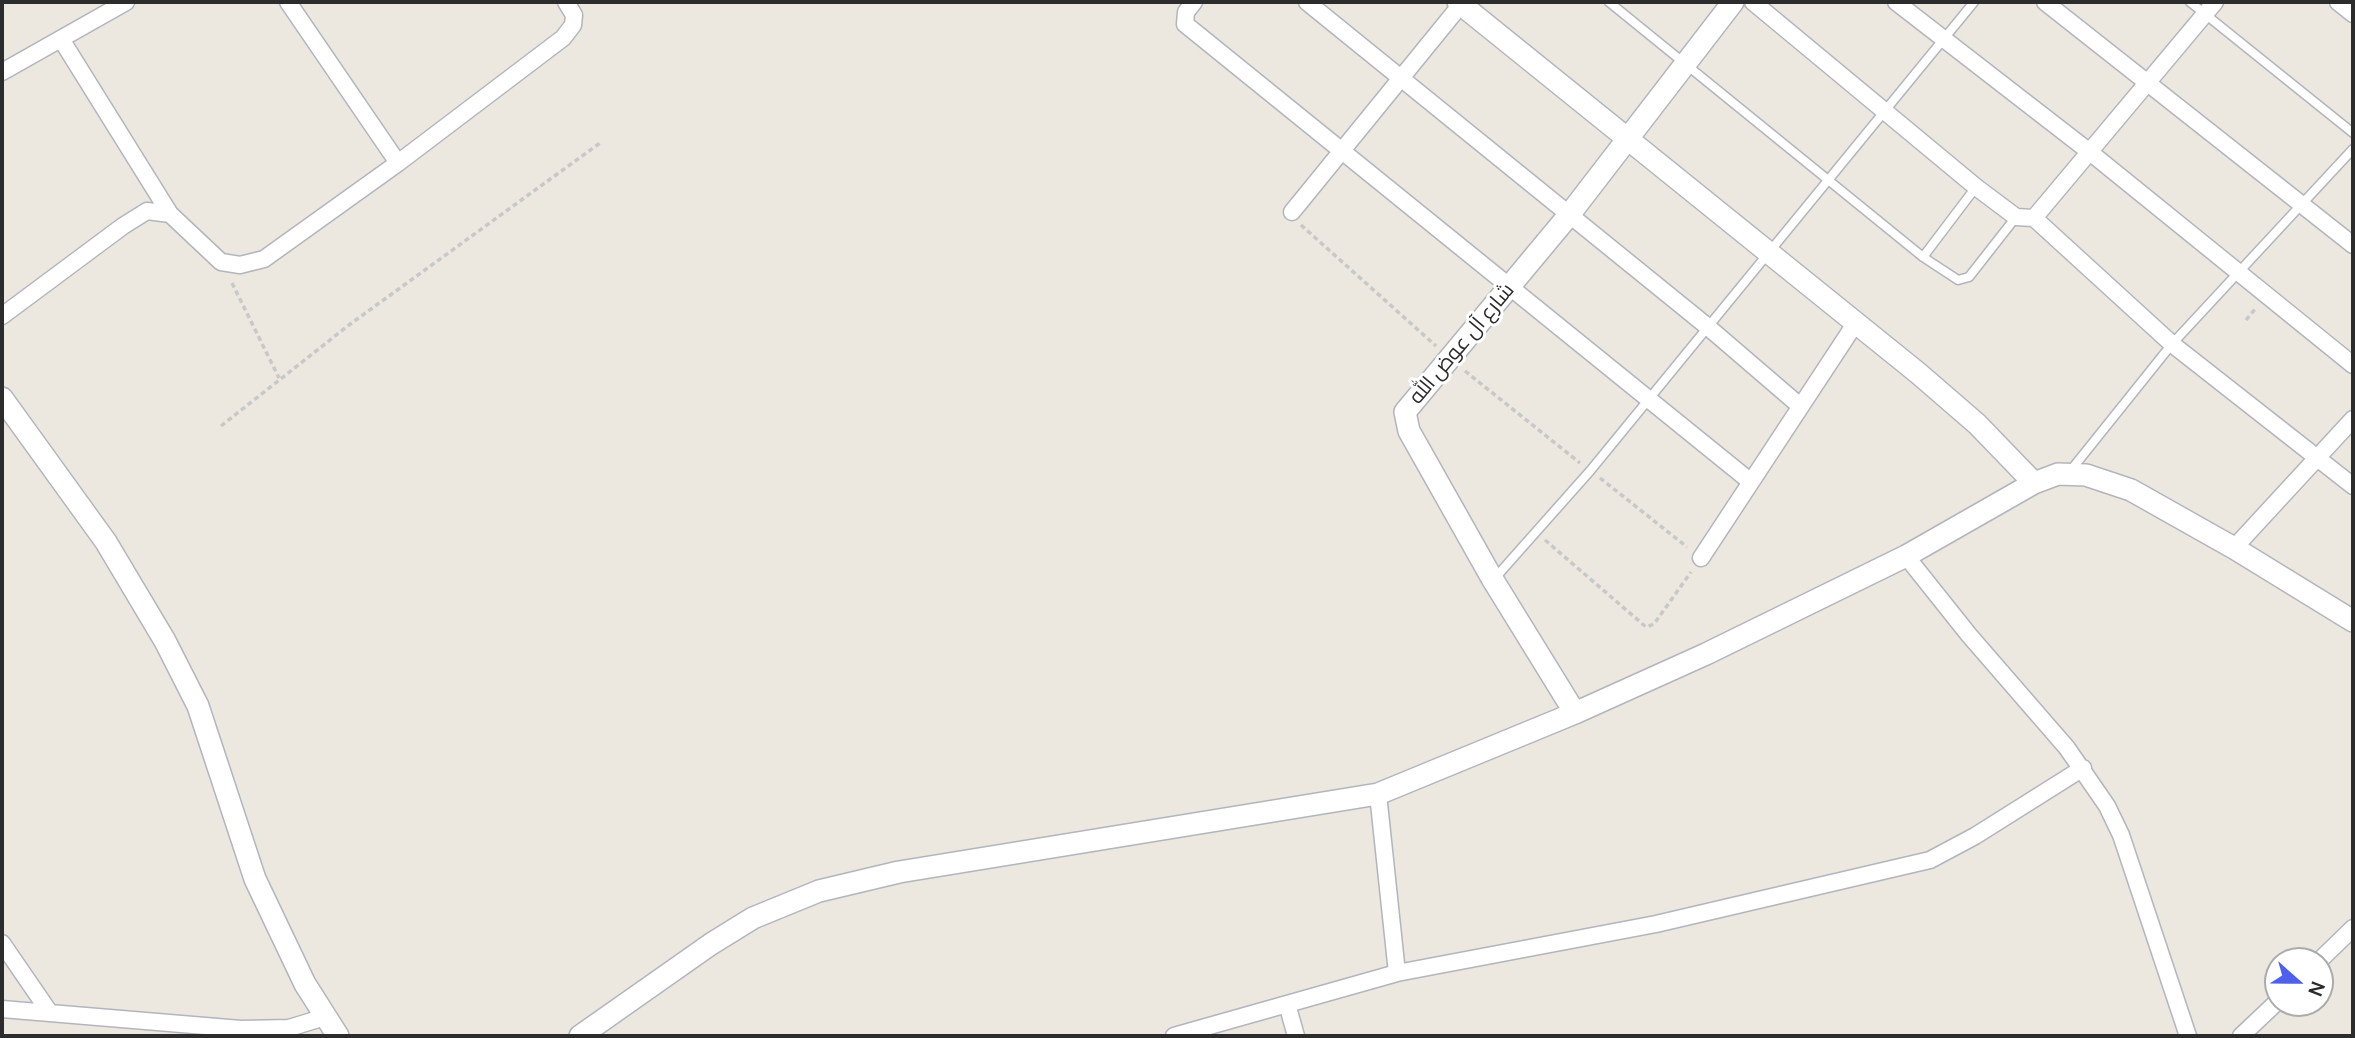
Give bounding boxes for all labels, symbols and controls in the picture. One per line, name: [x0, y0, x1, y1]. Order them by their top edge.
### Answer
street label: شارع آل عوض الله: [1404, 278, 1520, 410]
north arrow: [2264, 947, 2334, 1017]
text: N: [2302, 978, 2331, 1000]

